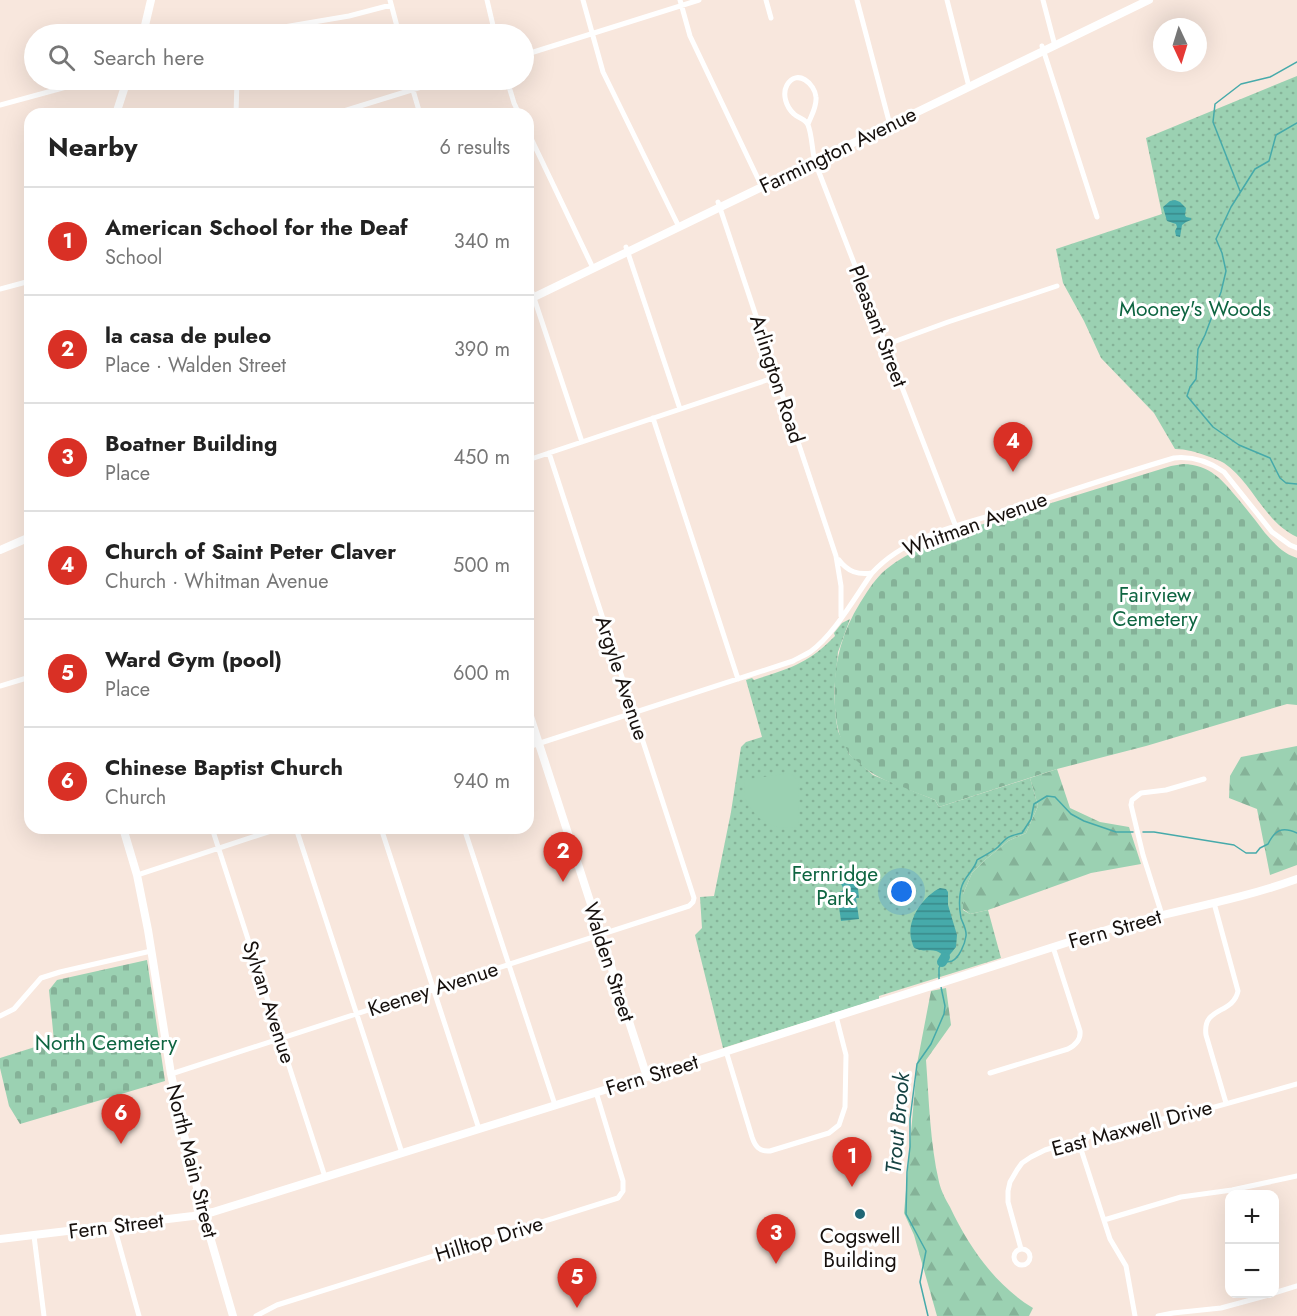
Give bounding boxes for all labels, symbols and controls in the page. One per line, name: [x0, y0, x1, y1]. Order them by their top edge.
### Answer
north arrow: [1153, 18, 1207, 72]
search box: [24, 24, 534, 90]
icon: search: [45, 41, 78, 74]
text: Search here: [93, 41, 204, 73]
street label: Farmington Avenue: [754, 99, 922, 201]
text: Nearby: [48, 128, 137, 166]
text: 6 results: [440, 133, 510, 162]
text: American School for the Deaf: [105, 211, 408, 243]
text: 1: [62, 227, 73, 256]
text: 340 m: [454, 227, 510, 256]
text: School: [105, 243, 162, 272]
street label: Pleasant Street: [841, 261, 915, 391]
park label: Mooney's Woods: [1119, 294, 1271, 324]
street label: Arlington Road: [742, 311, 812, 447]
text: la casa de puleo: [105, 319, 271, 351]
text: 2: [61, 335, 74, 364]
text: 390 m: [454, 335, 510, 364]
text: Place · Walden Street: [105, 351, 286, 380]
pin: 4: [994, 422, 1032, 472]
text: Boatner Building: [105, 427, 277, 459]
text: 3: [61, 443, 74, 472]
text: 450 m: [453, 443, 510, 472]
text: Place: [105, 459, 150, 488]
street label: Whitman Avenue: [899, 484, 1051, 564]
text: Church of Saint Peter Claver: [105, 535, 396, 567]
text: 4: [61, 551, 74, 580]
text: 500 m: [453, 551, 510, 580]
text: Church · Whitman Avenue: [105, 567, 329, 596]
park label: Fairview Cemetery: [1112, 580, 1198, 634]
street label: Argyle Avenue: [588, 612, 656, 744]
text: Ward Gym (pool): [105, 643, 282, 675]
text: 5: [61, 659, 74, 688]
text: 600 m: [453, 659, 510, 688]
text: Place: [105, 675, 150, 704]
text: Chinese Baptist Church: [105, 751, 343, 783]
text: 6: [61, 767, 74, 796]
text: 940 m: [453, 767, 510, 796]
text: Church: [105, 783, 166, 812]
pin: 2: [544, 832, 582, 882]
park label: Fernridge Park: [792, 859, 878, 913]
your location: [887, 877, 916, 906]
street label: Walden Street: [576, 898, 642, 1026]
street label: Fern Street: [1065, 901, 1165, 957]
street label: Sylvan Avenue: [235, 937, 303, 1068]
street label: Keeney Avenue: [364, 954, 502, 1024]
park label: North Cemetery: [35, 1028, 178, 1058]
street label: Fern Street: [602, 1047, 702, 1103]
water label: Trout Brook: [877, 1070, 917, 1175]
street label: North Main Street: [158, 1081, 226, 1241]
street label: East Maxwell Drive: [1048, 1092, 1216, 1164]
pin: 6: [102, 1094, 140, 1144]
pin: 1: [832, 1138, 872, 1187]
map controls: [1225, 1190, 1279, 1298]
button: +: [1225, 1190, 1279, 1244]
street label: Fern Street: [67, 1205, 165, 1247]
marker: Cogswell Building: [853, 1207, 867, 1221]
street label: Hilltop Drive: [431, 1208, 547, 1270]
pin: 3: [756, 1214, 796, 1264]
place label: Cogswell Building: [820, 1221, 900, 1275]
button: −: [1225, 1244, 1279, 1298]
pin: 5: [558, 1258, 596, 1308]

